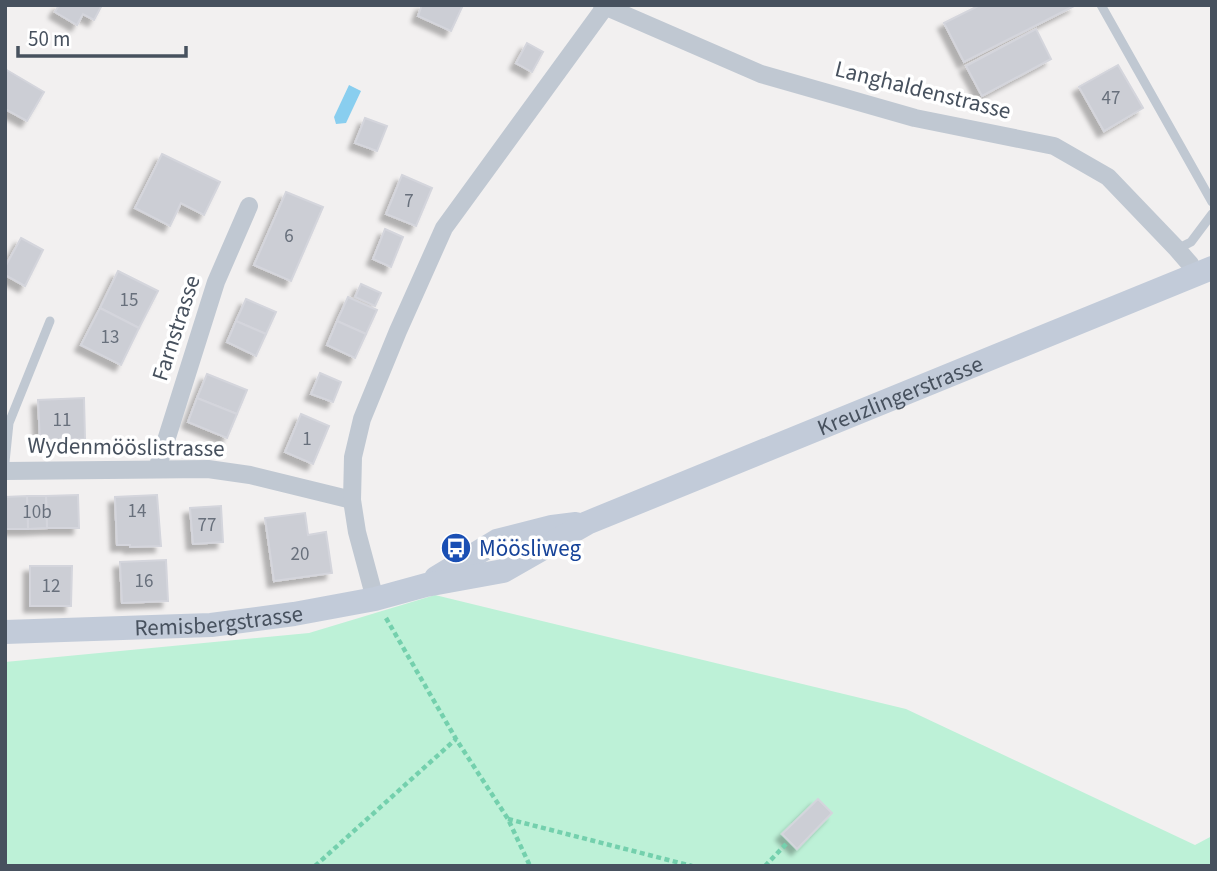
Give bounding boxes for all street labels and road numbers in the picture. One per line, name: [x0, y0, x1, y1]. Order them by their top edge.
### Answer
street label: Langhaldenstrasse: [832, 52, 1014, 128]
street label: Farnstrasse: [143, 271, 209, 385]
street label: Kreuzlingerstrasse: [812, 347, 988, 444]
street label: Wydenmööslistrasse: [27, 429, 225, 465]
street label: Remisbergstrasse: [134, 596, 305, 644]

